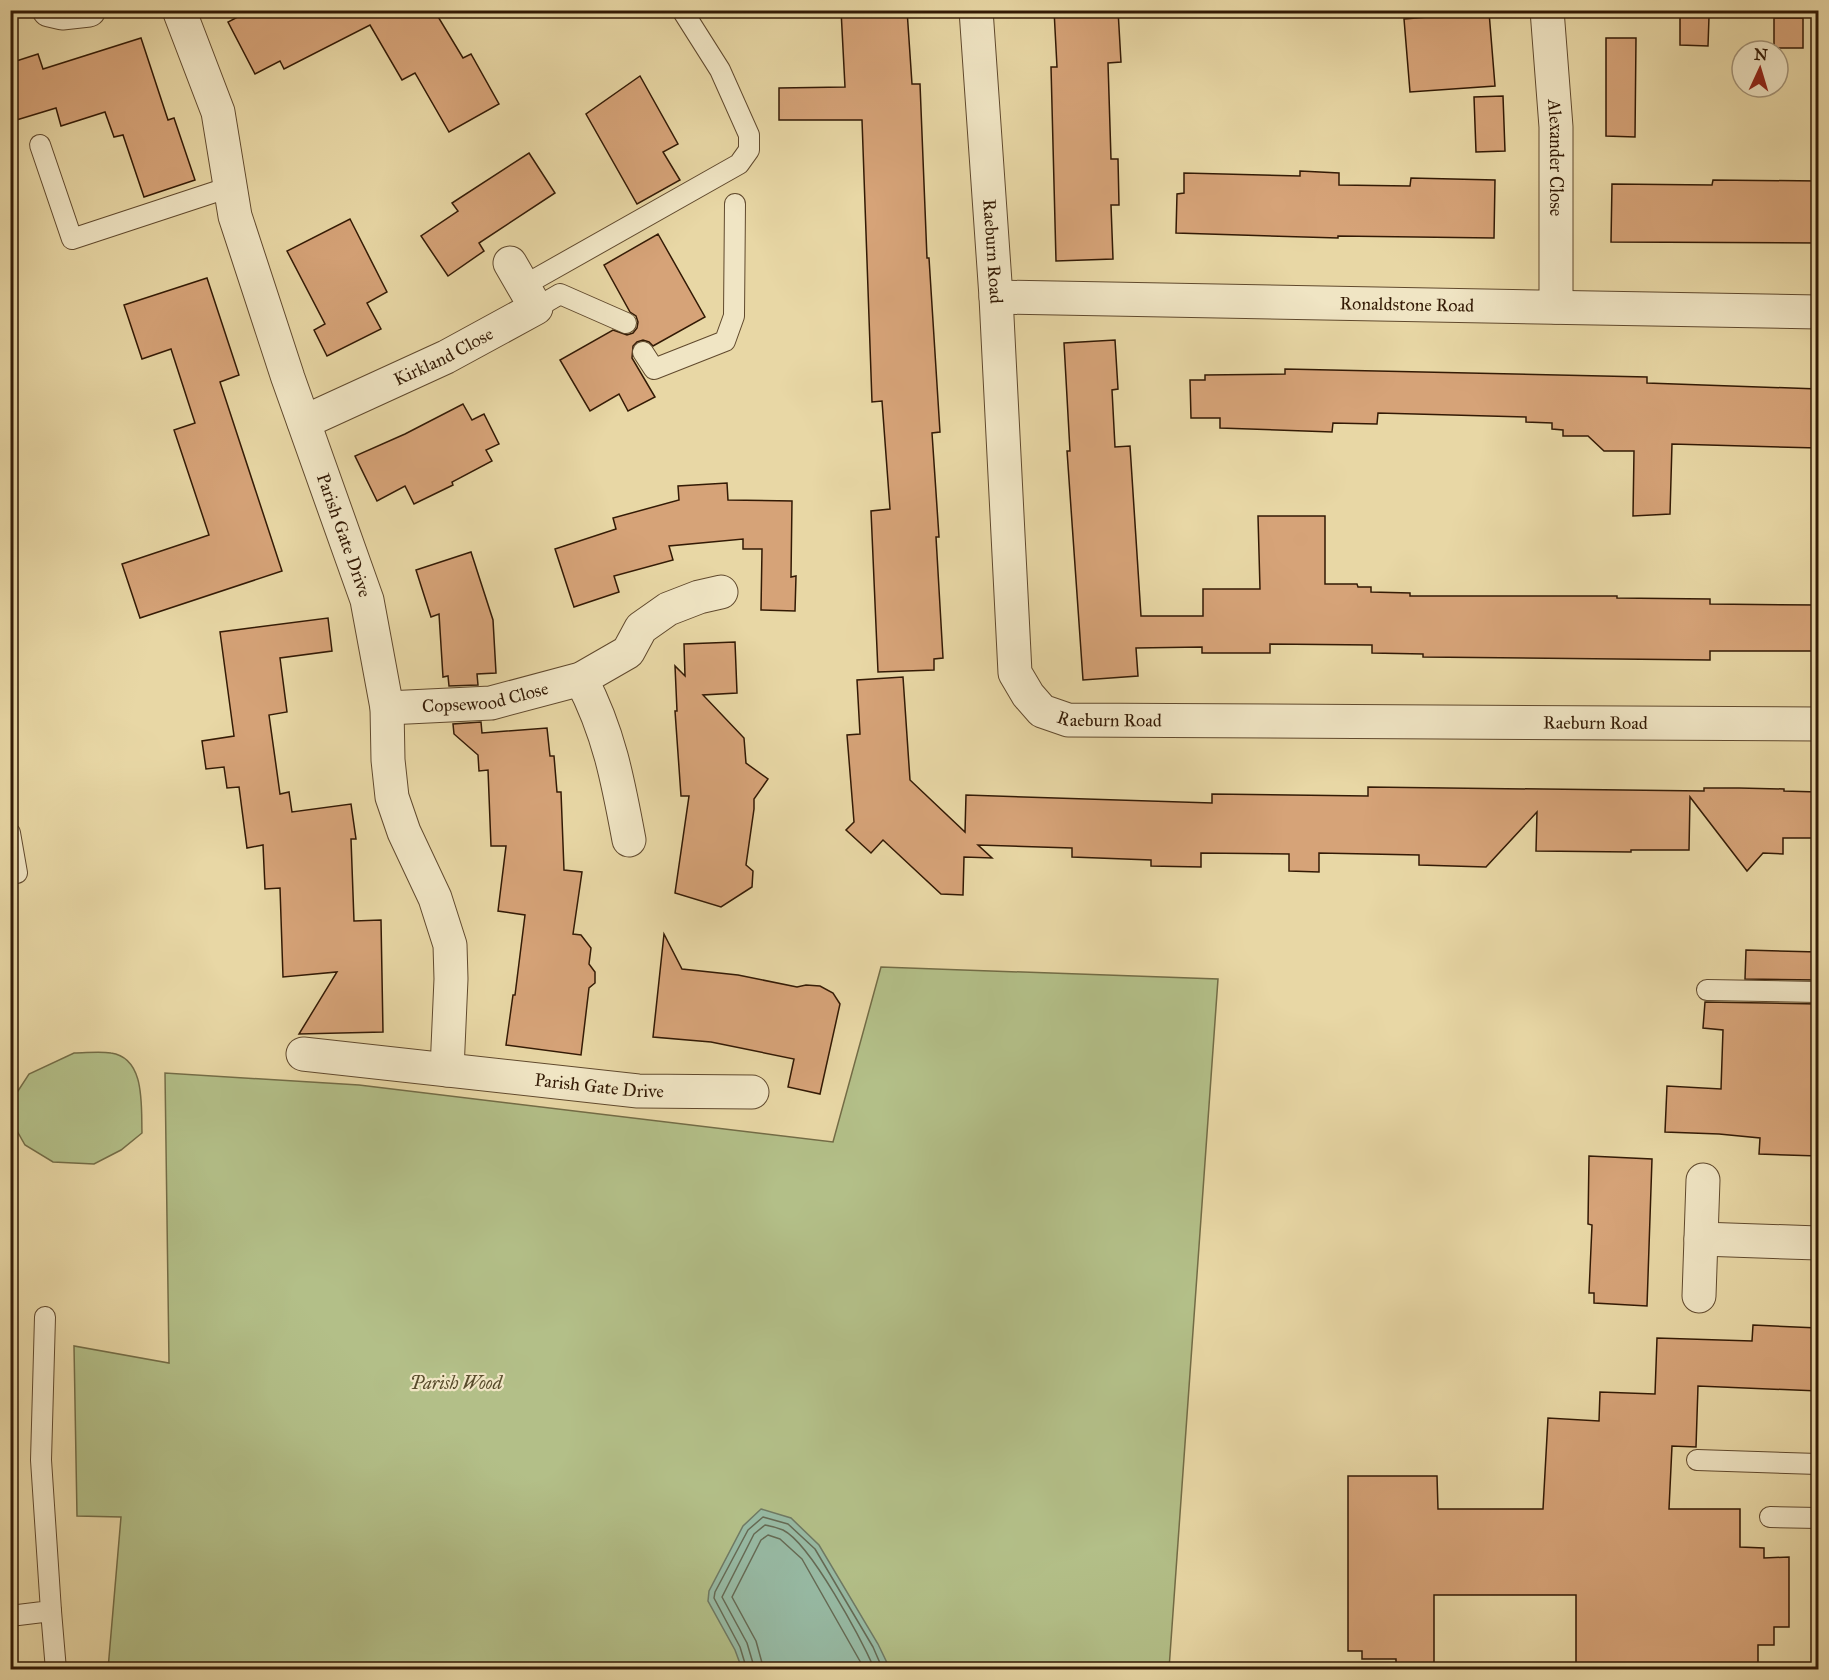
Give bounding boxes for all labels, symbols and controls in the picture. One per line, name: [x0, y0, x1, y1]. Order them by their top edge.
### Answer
north arrow: [1730, 39, 1790, 99]
text: N: [1754, 45, 1769, 65]
street label: Alexander Close: [1543, 97, 1567, 216]
street label: Raeburn Road: [978, 198, 1007, 304]
street label: Ronaldstone Road: [1339, 292, 1474, 317]
street label: Kirkland Close: [390, 322, 497, 390]
street label: Parish Gate Drive: [312, 470, 376, 600]
street label: Copsewood Close: [421, 677, 551, 717]
street label: Raeburn Road: [1054, 706, 1162, 732]
street label: Raeburn Road: [1543, 712, 1648, 734]
street label: Parish Gate Drive: [533, 1069, 664, 1102]
park label: Parish Wood: [410, 1372, 504, 1394]

